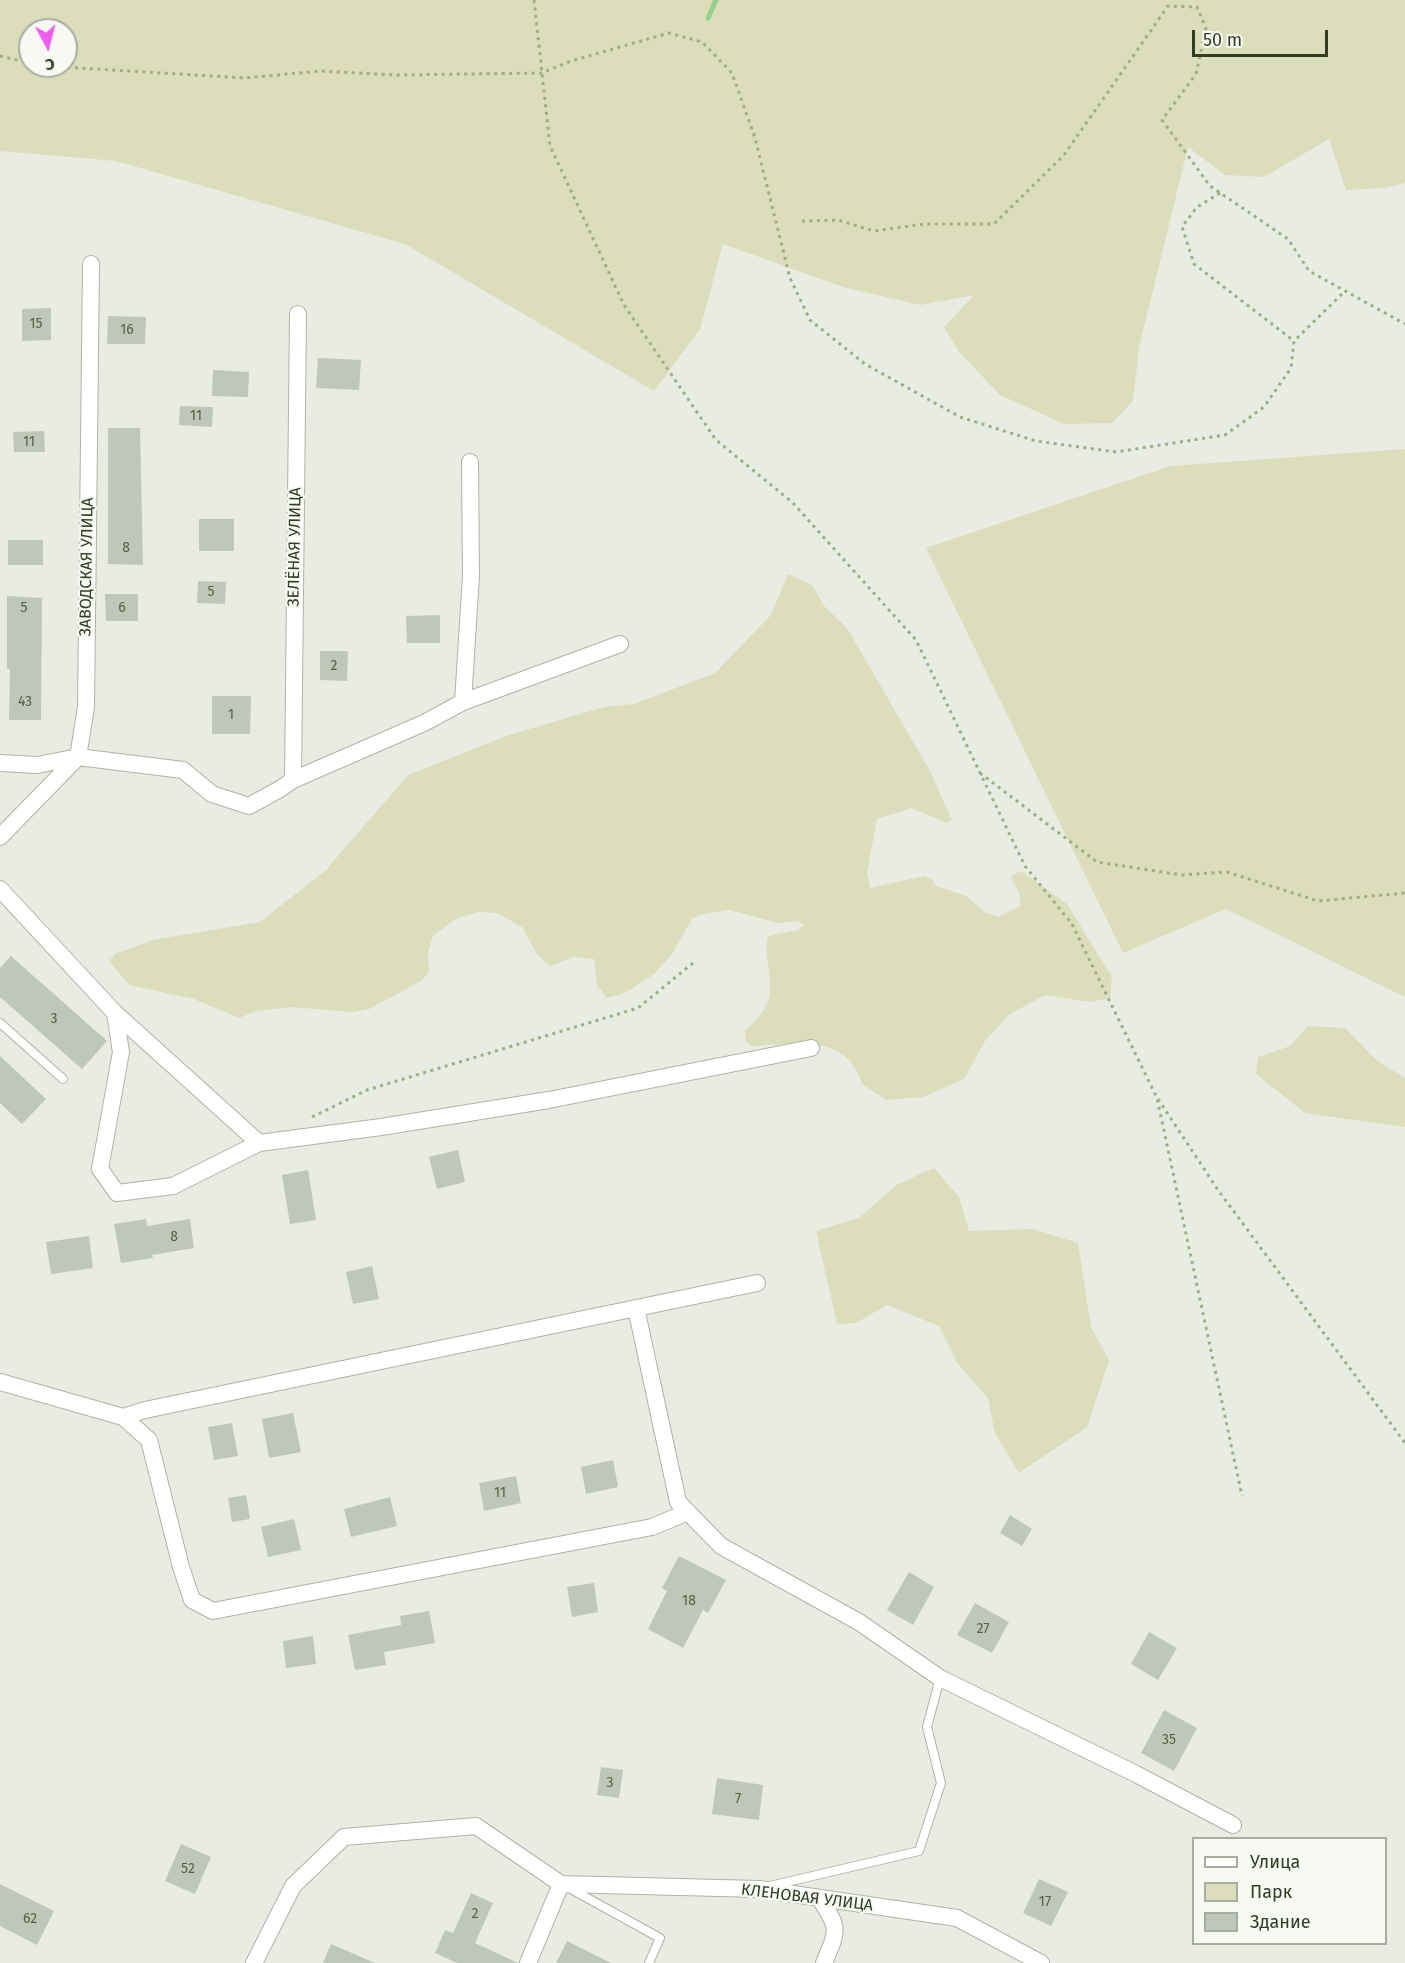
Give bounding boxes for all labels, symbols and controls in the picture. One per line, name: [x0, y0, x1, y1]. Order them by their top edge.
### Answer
north arrow: [18, 18, 78, 78]
scale bar: [1195, 18, 1332, 56]
text: 50 m: [1203, 29, 1242, 51]
text: С: [44, 54, 56, 74]
house number: 15: [29, 316, 43, 332]
house number: 16: [120, 322, 134, 338]
house number: 11: [190, 408, 202, 424]
house number: 11: [23, 434, 35, 450]
street label: ЗЕЛЁНАЯ УЛИЦА: [284, 487, 306, 607]
street label: ЗАВОДСКАЯ УЛИЦА: [76, 497, 98, 637]
house number: 8: [122, 540, 130, 556]
house number: 5: [207, 584, 215, 600]
house number: 5: [20, 600, 28, 616]
house number: 6: [118, 600, 126, 616]
house number: 2: [331, 658, 337, 674]
house number: 43: [18, 694, 32, 710]
house number: 1: [228, 707, 234, 723]
house number: 3: [51, 1011, 57, 1027]
house number: 8: [170, 1229, 178, 1245]
house number: 11: [494, 1485, 506, 1501]
house number: 18: [682, 1593, 696, 1609]
house number: 27: [976, 1621, 990, 1637]
house number: 35: [1162, 1732, 1176, 1748]
house number: 3: [607, 1775, 613, 1791]
house number: 7: [735, 1791, 741, 1807]
legend: [1192, 1837, 1387, 1945]
text: Улица: [1250, 1851, 1300, 1873]
house number: 52: [181, 1861, 195, 1877]
street label: КЛЕНОВАЯ УЛИЦА: [740, 1880, 874, 1916]
text: Парк: [1250, 1881, 1292, 1903]
house number: 17: [1039, 1894, 1051, 1910]
house number: 2: [472, 1906, 478, 1922]
house number: 62: [23, 1911, 37, 1927]
text: Здание: [1250, 1911, 1311, 1933]

